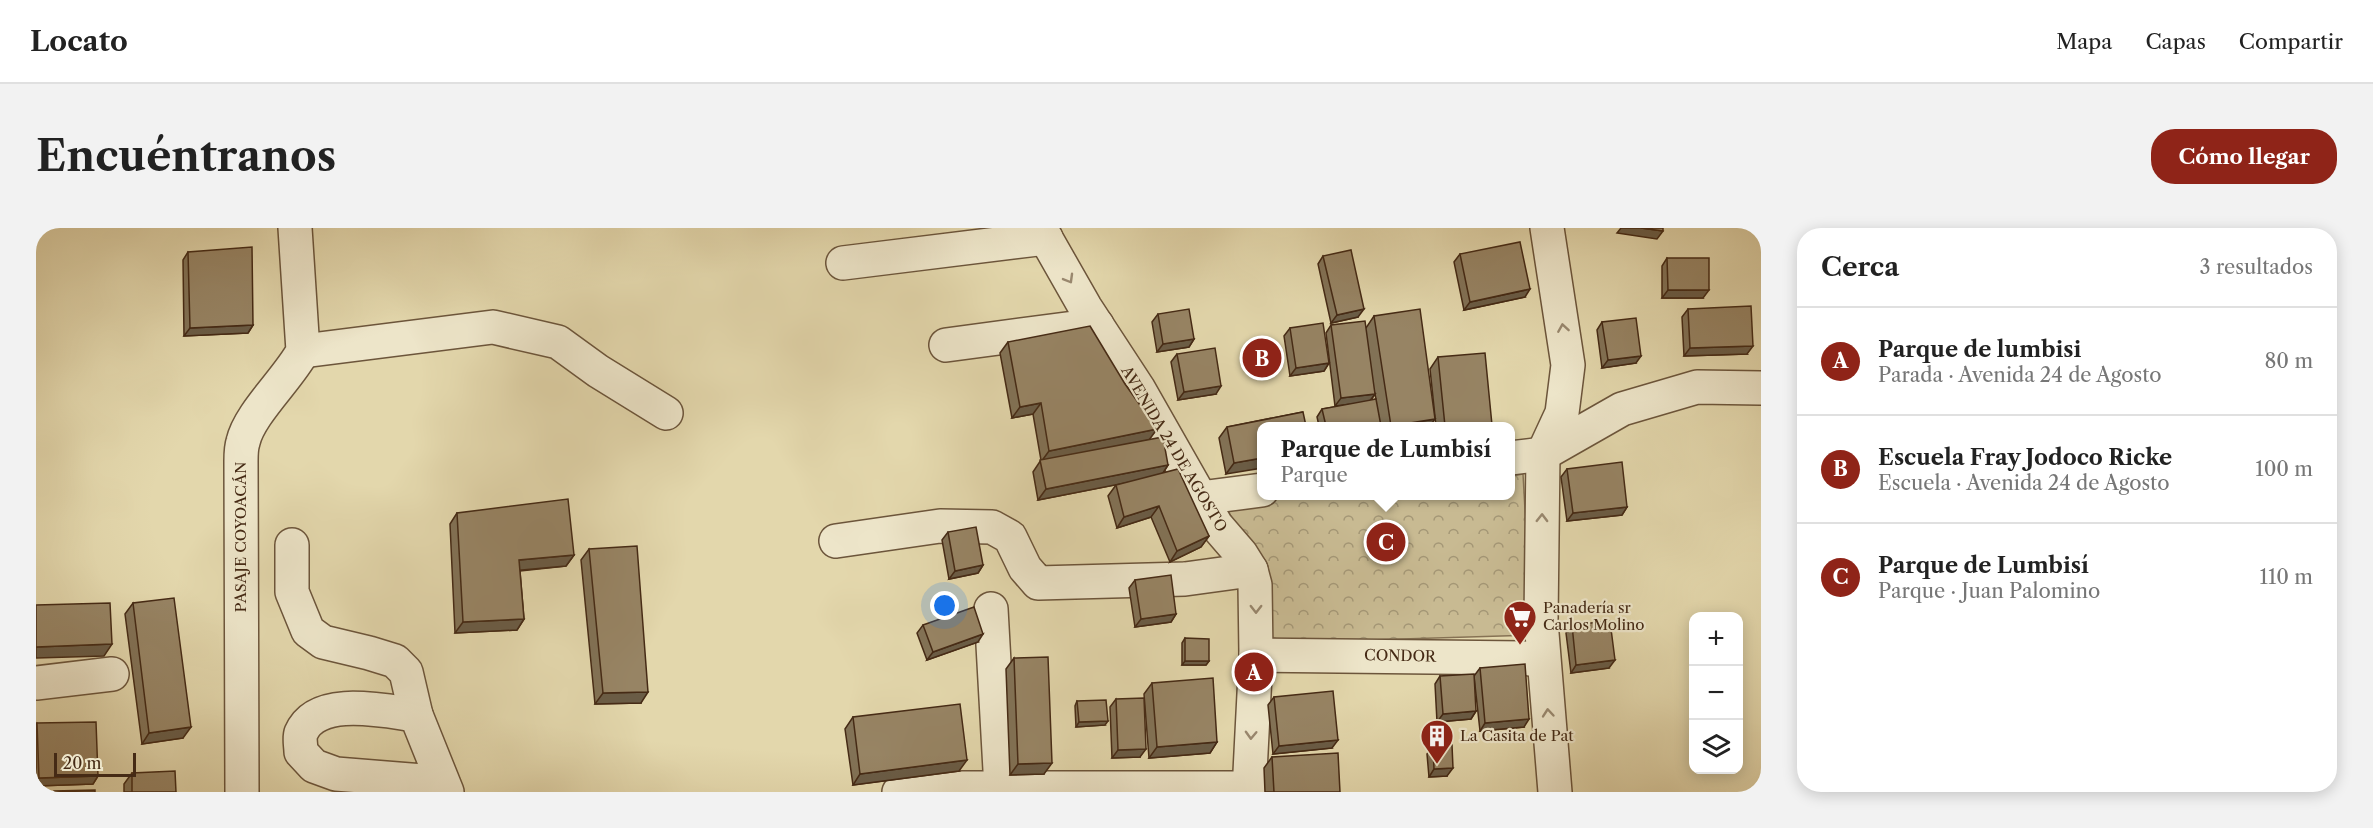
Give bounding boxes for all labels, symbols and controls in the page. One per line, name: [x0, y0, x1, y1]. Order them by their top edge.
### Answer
text: Locato: [30, 24, 128, 58]
text: Mapa: [2056, 29, 2112, 54]
text: Capas: [2145, 29, 2206, 54]
text: Compartir: [2239, 29, 2343, 54]
button: Cómo llegar: [2151, 129, 2337, 184]
text: Encuéntranos: [36, 130, 336, 182]
text: Cerca: [1821, 251, 1899, 283]
text: 3 resultados: [2200, 255, 2313, 279]
one-way arrow: [1062, 273, 1073, 283]
one-way arrow: [1557, 324, 1569, 333]
pin: B: [1242, 336, 1282, 380]
text: Parque de lumbisi: [1878, 336, 2081, 363]
text: A: [1833, 349, 1848, 373]
text: 80 m: [2265, 349, 2313, 373]
street label: AVENIDA 24 DE AGOSTO: [1117, 361, 1232, 535]
text: Parada · Avenida 24 de Agosto: [1878, 363, 2161, 387]
popup: [1257, 422, 1515, 500]
text: Parque de Lumbisí: [1281, 436, 1491, 463]
text: Escuela Fray Jodoco Ricke: [1878, 444, 2172, 471]
text: B: [1833, 457, 1848, 481]
text: 100 m: [2255, 457, 2313, 481]
street label: PASAJE COYOACÁN: [231, 462, 250, 612]
text: Parque: [1281, 463, 1348, 487]
text: Escuela · Avenida 24 de Agosto: [1878, 471, 2169, 495]
one-way arrow: [1536, 514, 1548, 523]
pin: C: [1366, 520, 1406, 564]
text: Parque de Lumbisí: [1878, 552, 2089, 579]
text: C: [1832, 565, 1849, 589]
text: 110 m: [2260, 565, 2313, 589]
text: Parque · Juan Palomino: [1878, 579, 2100, 603]
your location: [930, 591, 959, 620]
place label: Panadería sr Carlos Molino: [1543, 598, 1645, 634]
supermarket icon: Panadería sr Carlos Molino: [1502, 599, 1538, 646]
one-way arrow: [1250, 605, 1262, 614]
map controls: [1689, 612, 1743, 774]
button: +: [1689, 612, 1743, 666]
street label: CONDOR: [1364, 645, 1437, 666]
pin: A: [1234, 650, 1274, 694]
button: −: [1689, 666, 1743, 720]
one-way arrow: [1542, 708, 1555, 717]
building icon: La Casita de Pat: [1419, 718, 1455, 765]
button: layers: [1689, 720, 1743, 774]
place label: La Casita de Pat: [1460, 726, 1574, 745]
one-way arrow: [1245, 730, 1258, 739]
scale bar: [54, 750, 136, 778]
text: 20 m: [63, 753, 102, 773]

